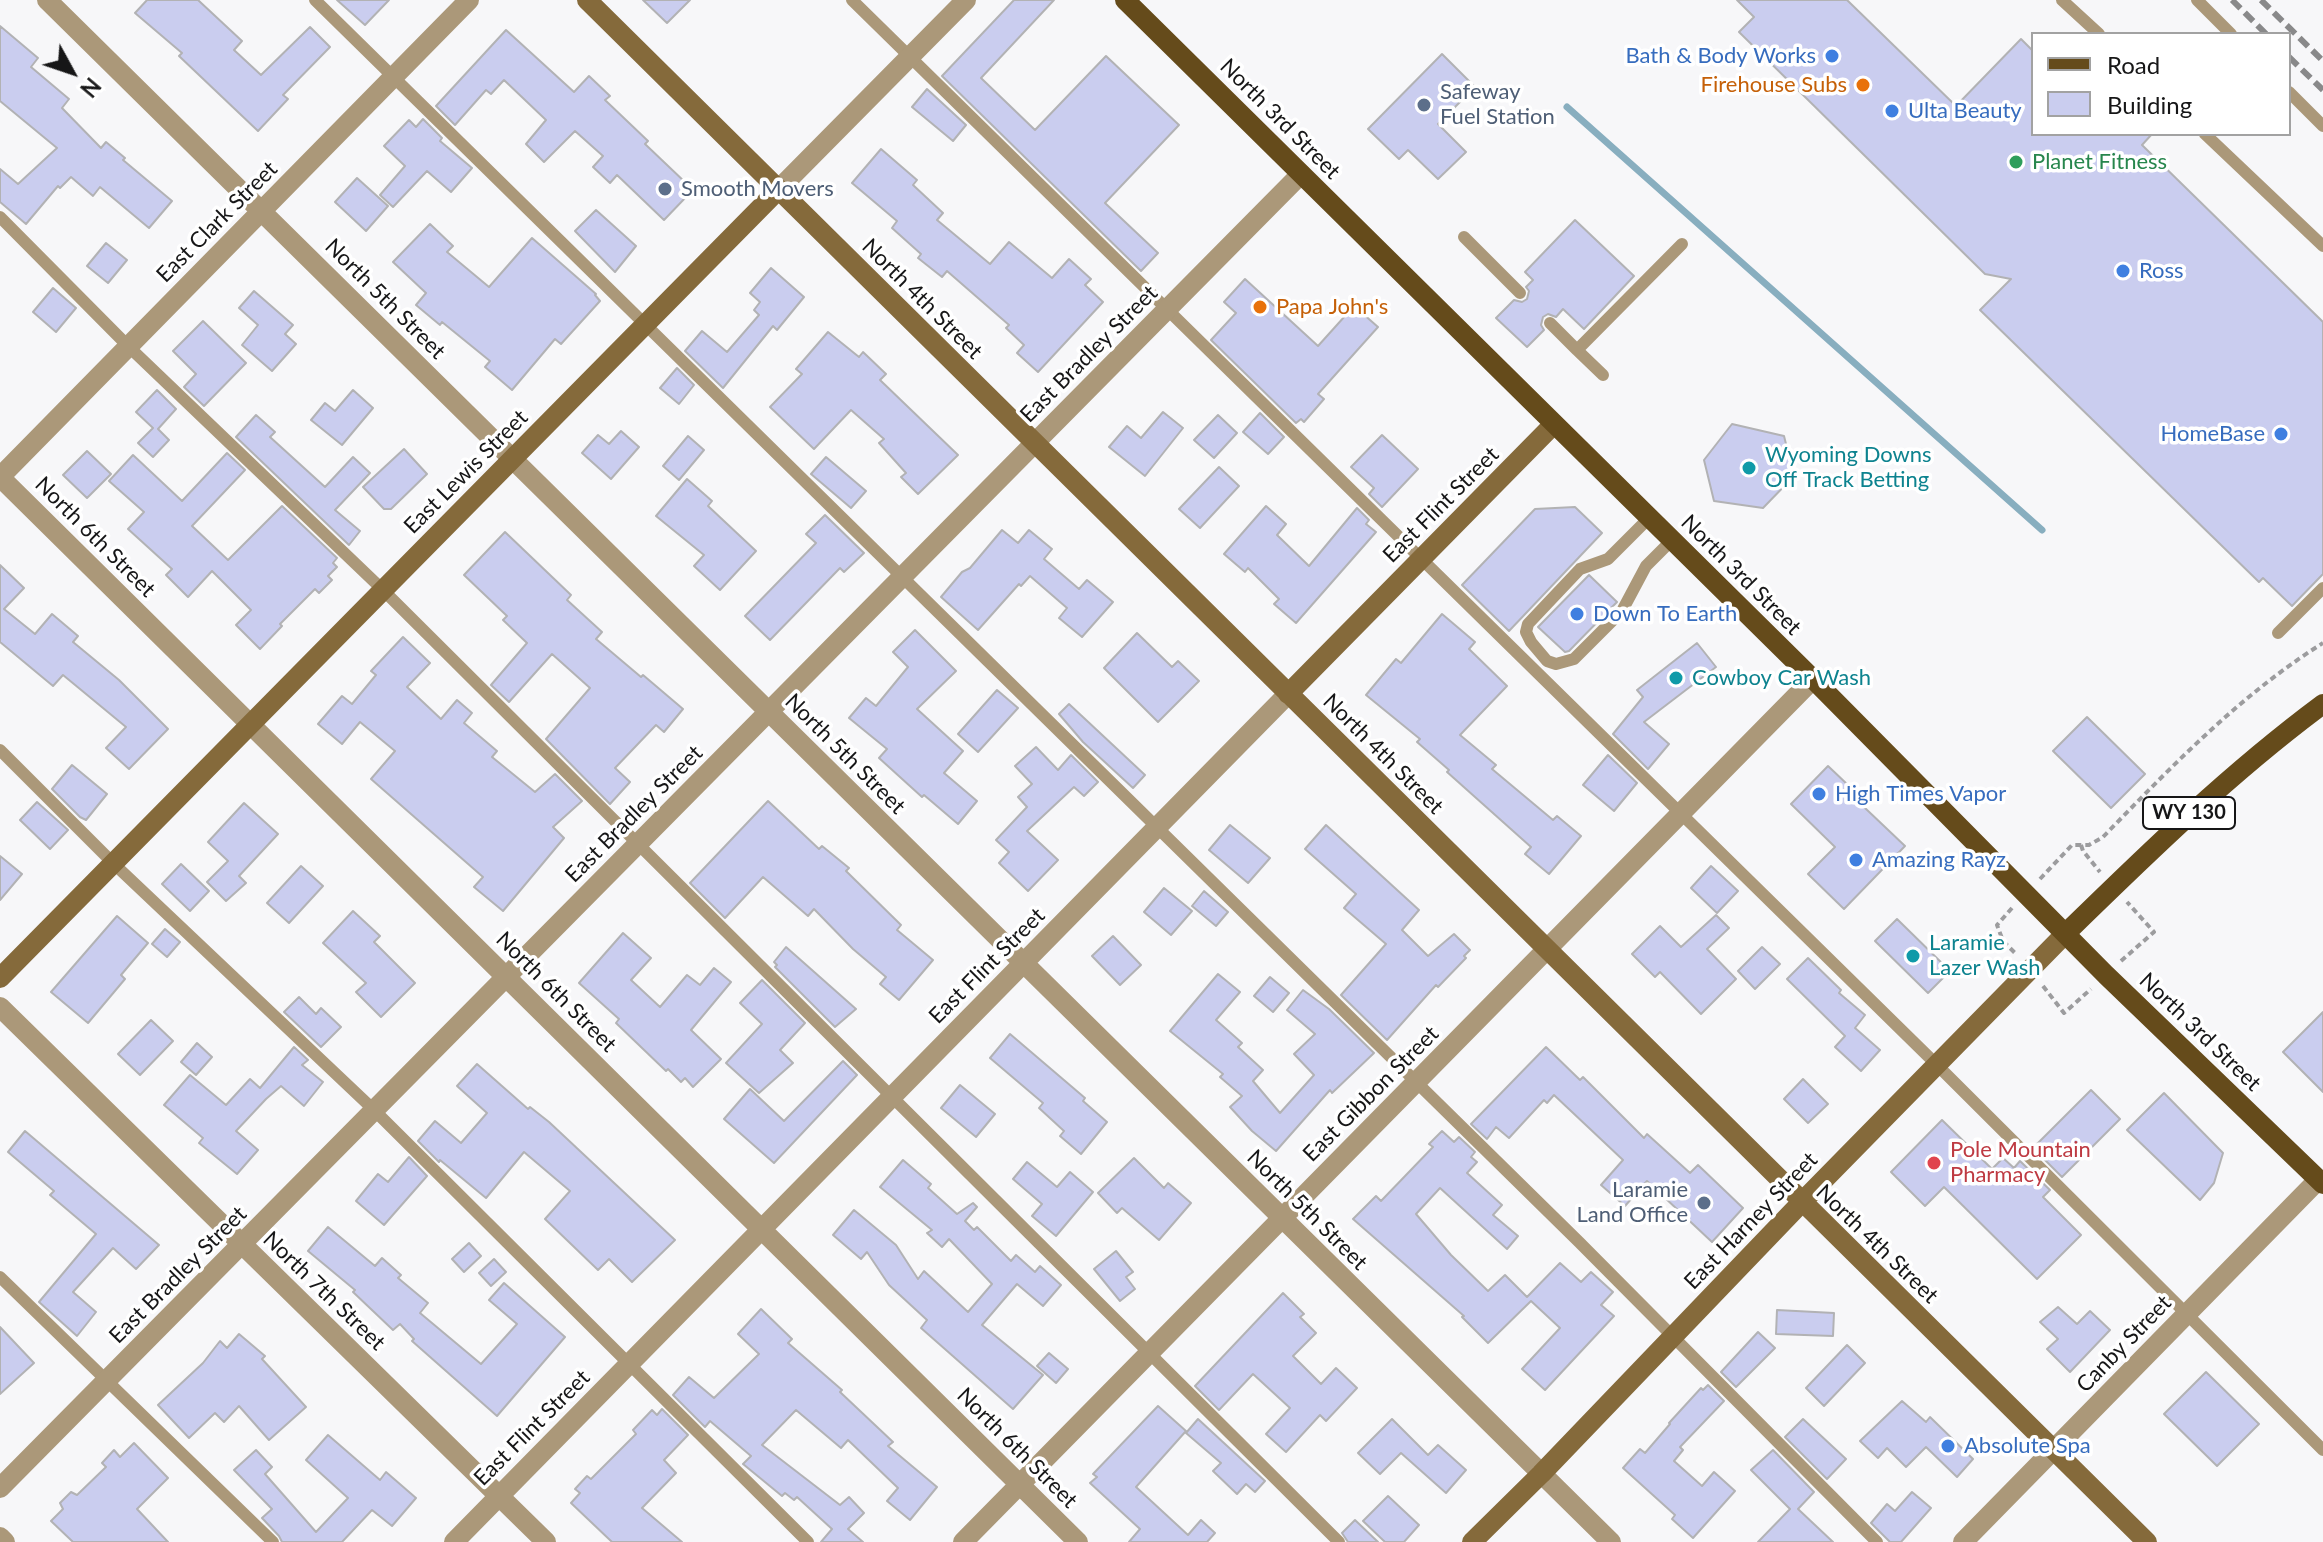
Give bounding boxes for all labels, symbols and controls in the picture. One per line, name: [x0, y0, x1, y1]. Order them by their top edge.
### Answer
north arrow: [32, 32, 112, 112]
legend: [2031, 32, 2291, 136]
place label: Bath & Body Works: [1626, 43, 1816, 69]
marker: Bath & Body Works: [1823, 47, 1841, 65]
text: Road: [2107, 50, 2160, 79]
street label: North 3rd Street: [1214, 53, 1346, 185]
place label: Firehouse Subs: [1701, 72, 1847, 98]
text: N: [75, 73, 107, 103]
marker: Firehouse Subs: [1854, 76, 1872, 94]
place label: Safeway Fuel Station: [1440, 79, 1555, 130]
text: Building: [2107, 90, 2192, 119]
marker: Safeway Fuel Station: [1415, 96, 1433, 114]
place label: Ulta Beauty: [1908, 98, 2022, 124]
marker: Ulta Beauty: [1883, 102, 1901, 120]
place label: Planet Fitness: [2032, 149, 2167, 175]
marker: Planet Fitness: [2007, 153, 2025, 171]
street label: East Clark Street: [151, 156, 283, 288]
place label: Smooth Movers: [681, 176, 834, 202]
marker: Smooth Movers: [656, 180, 674, 198]
street label: North 5th Street: [319, 233, 451, 365]
street label: North 4th Street: [856, 233, 988, 365]
place label: Ross: [2139, 258, 2184, 284]
marker: Ross: [2114, 262, 2132, 280]
street label: East Bradley Street: [1015, 280, 1163, 428]
place label: Papa John's: [1276, 294, 1388, 320]
marker: Papa John's: [1251, 298, 1269, 316]
street label: East Lewis Street: [399, 405, 533, 539]
place label: HomeBase: [2161, 421, 2265, 447]
marker: HomeBase: [2272, 425, 2290, 443]
street label: East Flint Street: [1378, 442, 1504, 568]
place label: Wyoming Downs Off Track Betting: [1765, 442, 1932, 494]
marker: Wyoming Downs Off Track Betting: [1740, 459, 1758, 477]
street label: North 6th Street: [29, 471, 161, 603]
street label: North 3rd Street: [1675, 509, 1807, 641]
place label: Down To Earth: [1593, 601, 1737, 627]
marker: Down To Earth: [1568, 605, 1586, 623]
place label: Cowboy Car Wash: [1692, 665, 1871, 691]
marker: Cowboy Car Wash: [1667, 669, 1685, 687]
street label: North 5th Street: [779, 688, 911, 820]
street label: North 4th Street: [1317, 688, 1449, 820]
street label: East Bradley Street: [560, 740, 708, 888]
place label: High Times Vapor: [1835, 781, 2006, 807]
marker: High Times Vapor: [1810, 785, 1828, 803]
road number: WY 130: [2143, 797, 2235, 829]
place label: Amazing Rayz: [1872, 847, 2006, 873]
marker: Amazing Rayz: [1847, 851, 1865, 869]
street label: East Flint Street: [924, 903, 1050, 1029]
street label: North 6th Street: [490, 926, 622, 1058]
place label: Laramie Lazer Wash: [1929, 930, 2040, 982]
marker: Laramie Lazer Wash: [1904, 947, 1922, 965]
street label: North 3rd Street: [2134, 967, 2266, 1097]
street label: East Gibbon Street: [1298, 1021, 1444, 1167]
place label: Pole Mountain Pharmacy: [1950, 1137, 2091, 1188]
street label: North 5th Street: [1241, 1144, 1373, 1276]
street label: East Harney Street: [1679, 1147, 1823, 1295]
marker: Pole Mountain Pharmacy: [1925, 1154, 1943, 1172]
place label: Laramie Land Office: [1577, 1177, 1688, 1228]
street label: North 4th Street: [1811, 1179, 1943, 1309]
marker: Laramie Land Office: [1695, 1194, 1713, 1212]
street label: East Bradley Street: [104, 1201, 252, 1349]
street label: North 7th Street: [258, 1226, 390, 1356]
street label: Canby Street: [2071, 1290, 2177, 1398]
street label: East Flint Street: [469, 1365, 595, 1491]
street label: North 6th Street: [951, 1382, 1083, 1514]
place label: Absolute Spa: [1964, 1433, 2091, 1459]
marker: Absolute Spa: [1939, 1437, 1957, 1455]

